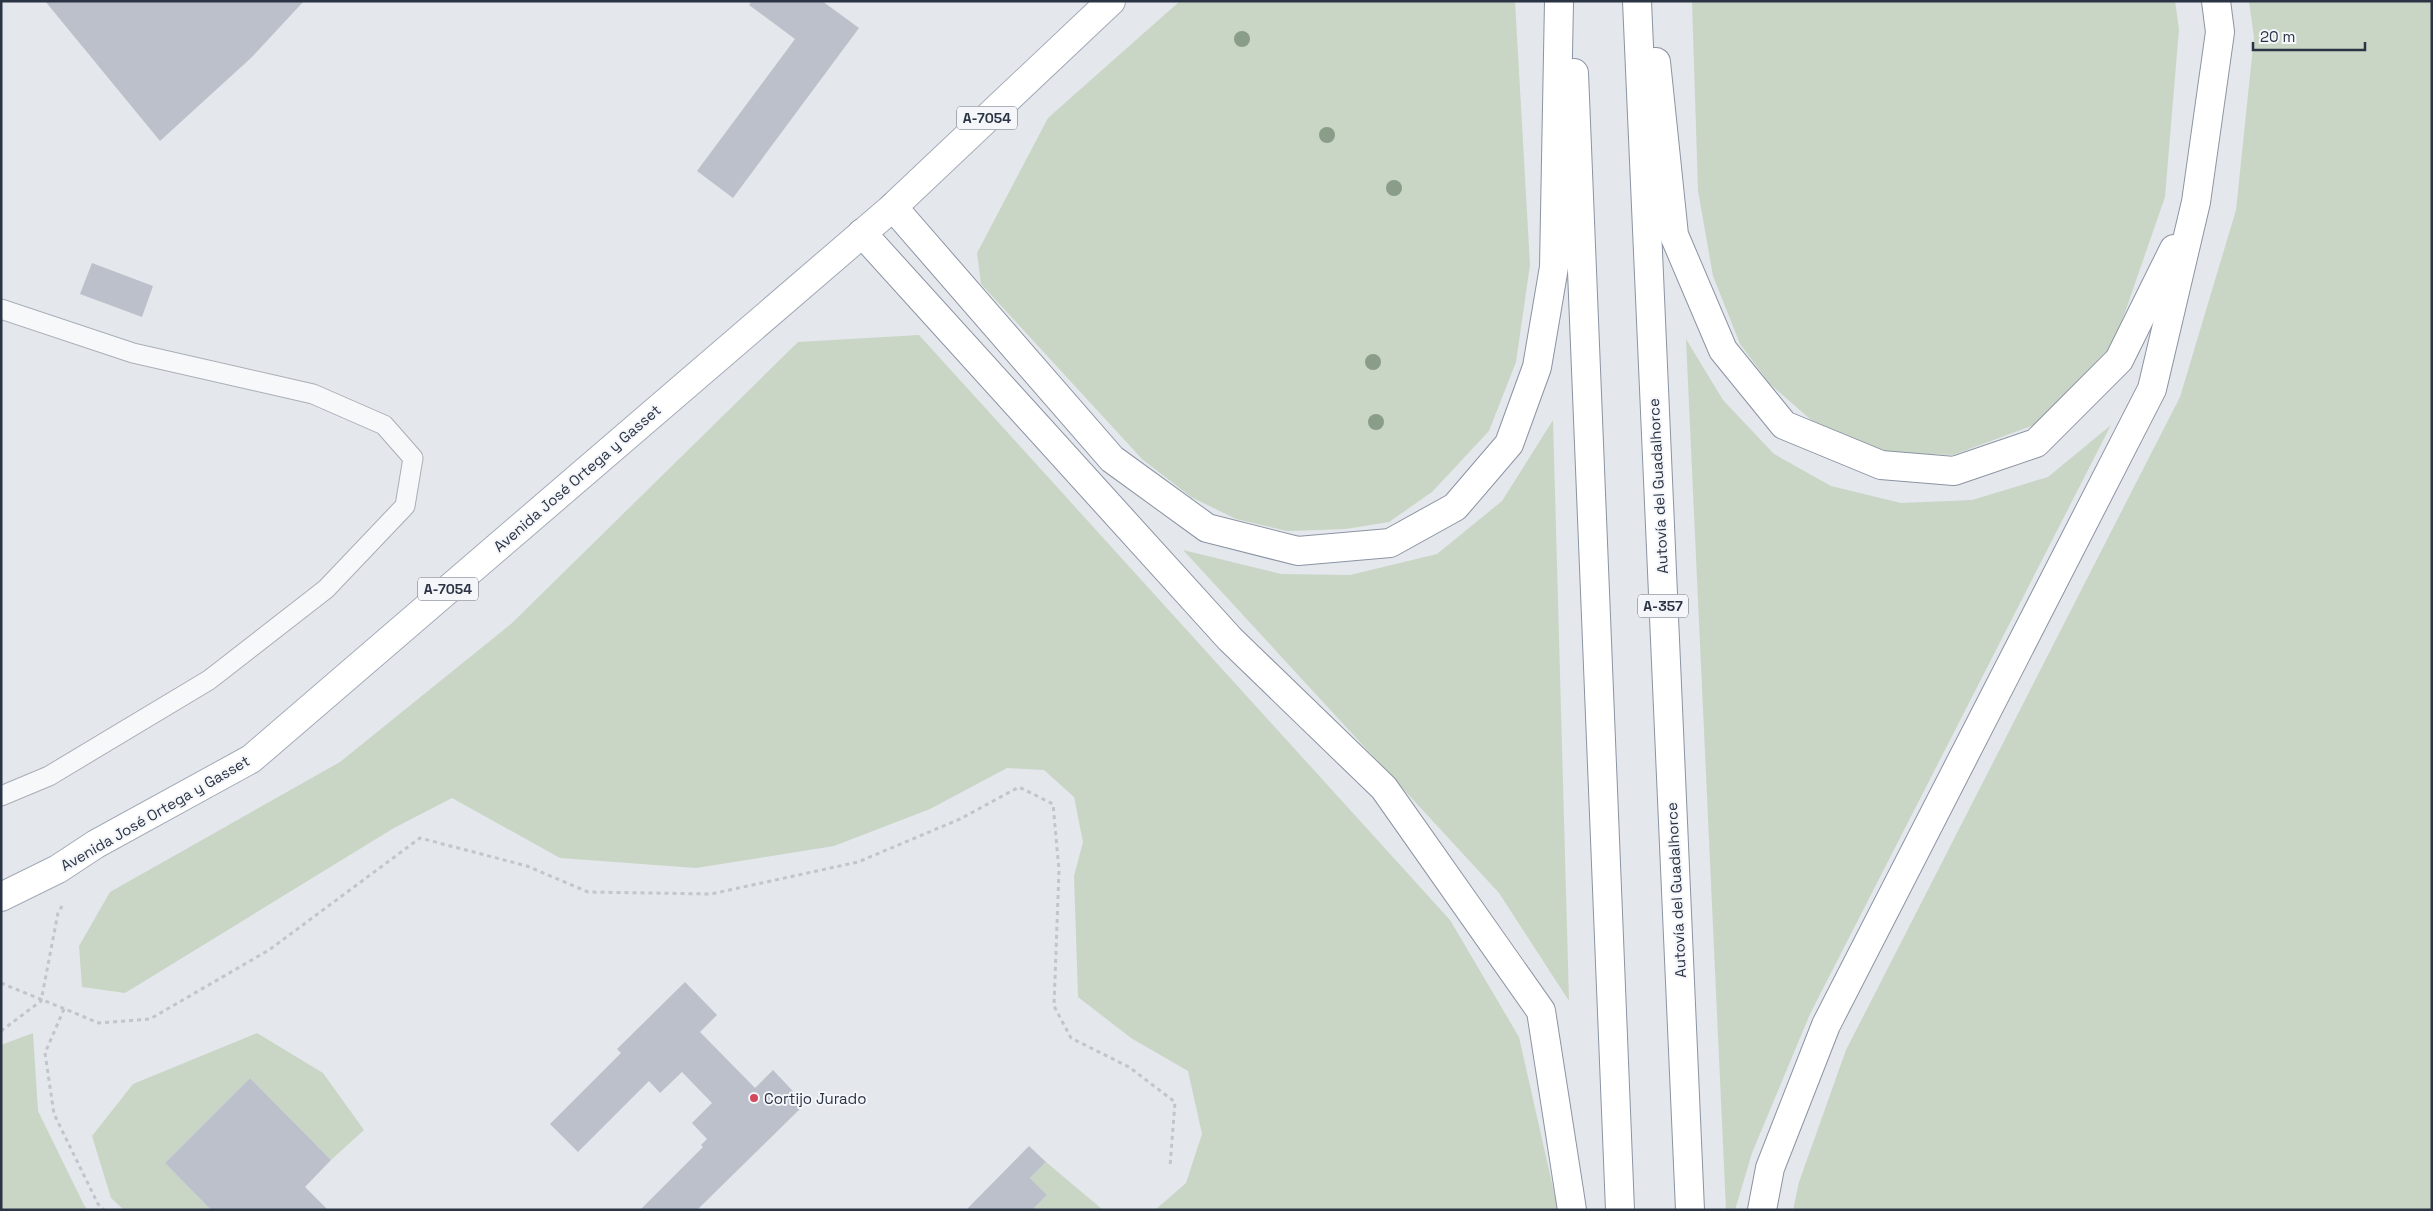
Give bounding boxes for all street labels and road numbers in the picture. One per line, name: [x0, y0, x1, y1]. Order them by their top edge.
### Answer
road number: A-7054: [957, 106, 1017, 130]
street label: Autovía del Guadalhorce: [1644, 398, 1672, 574]
street label: Avenida José Ortega y Gasset: [489, 400, 665, 556]
road number: A-7054: [418, 578, 478, 600]
road number: A-357: [1638, 594, 1688, 618]
street label: Avenida José Ortega y Gasset: [57, 751, 253, 875]
street label: Autovía del Guadalhorce: [1662, 802, 1690, 978]

